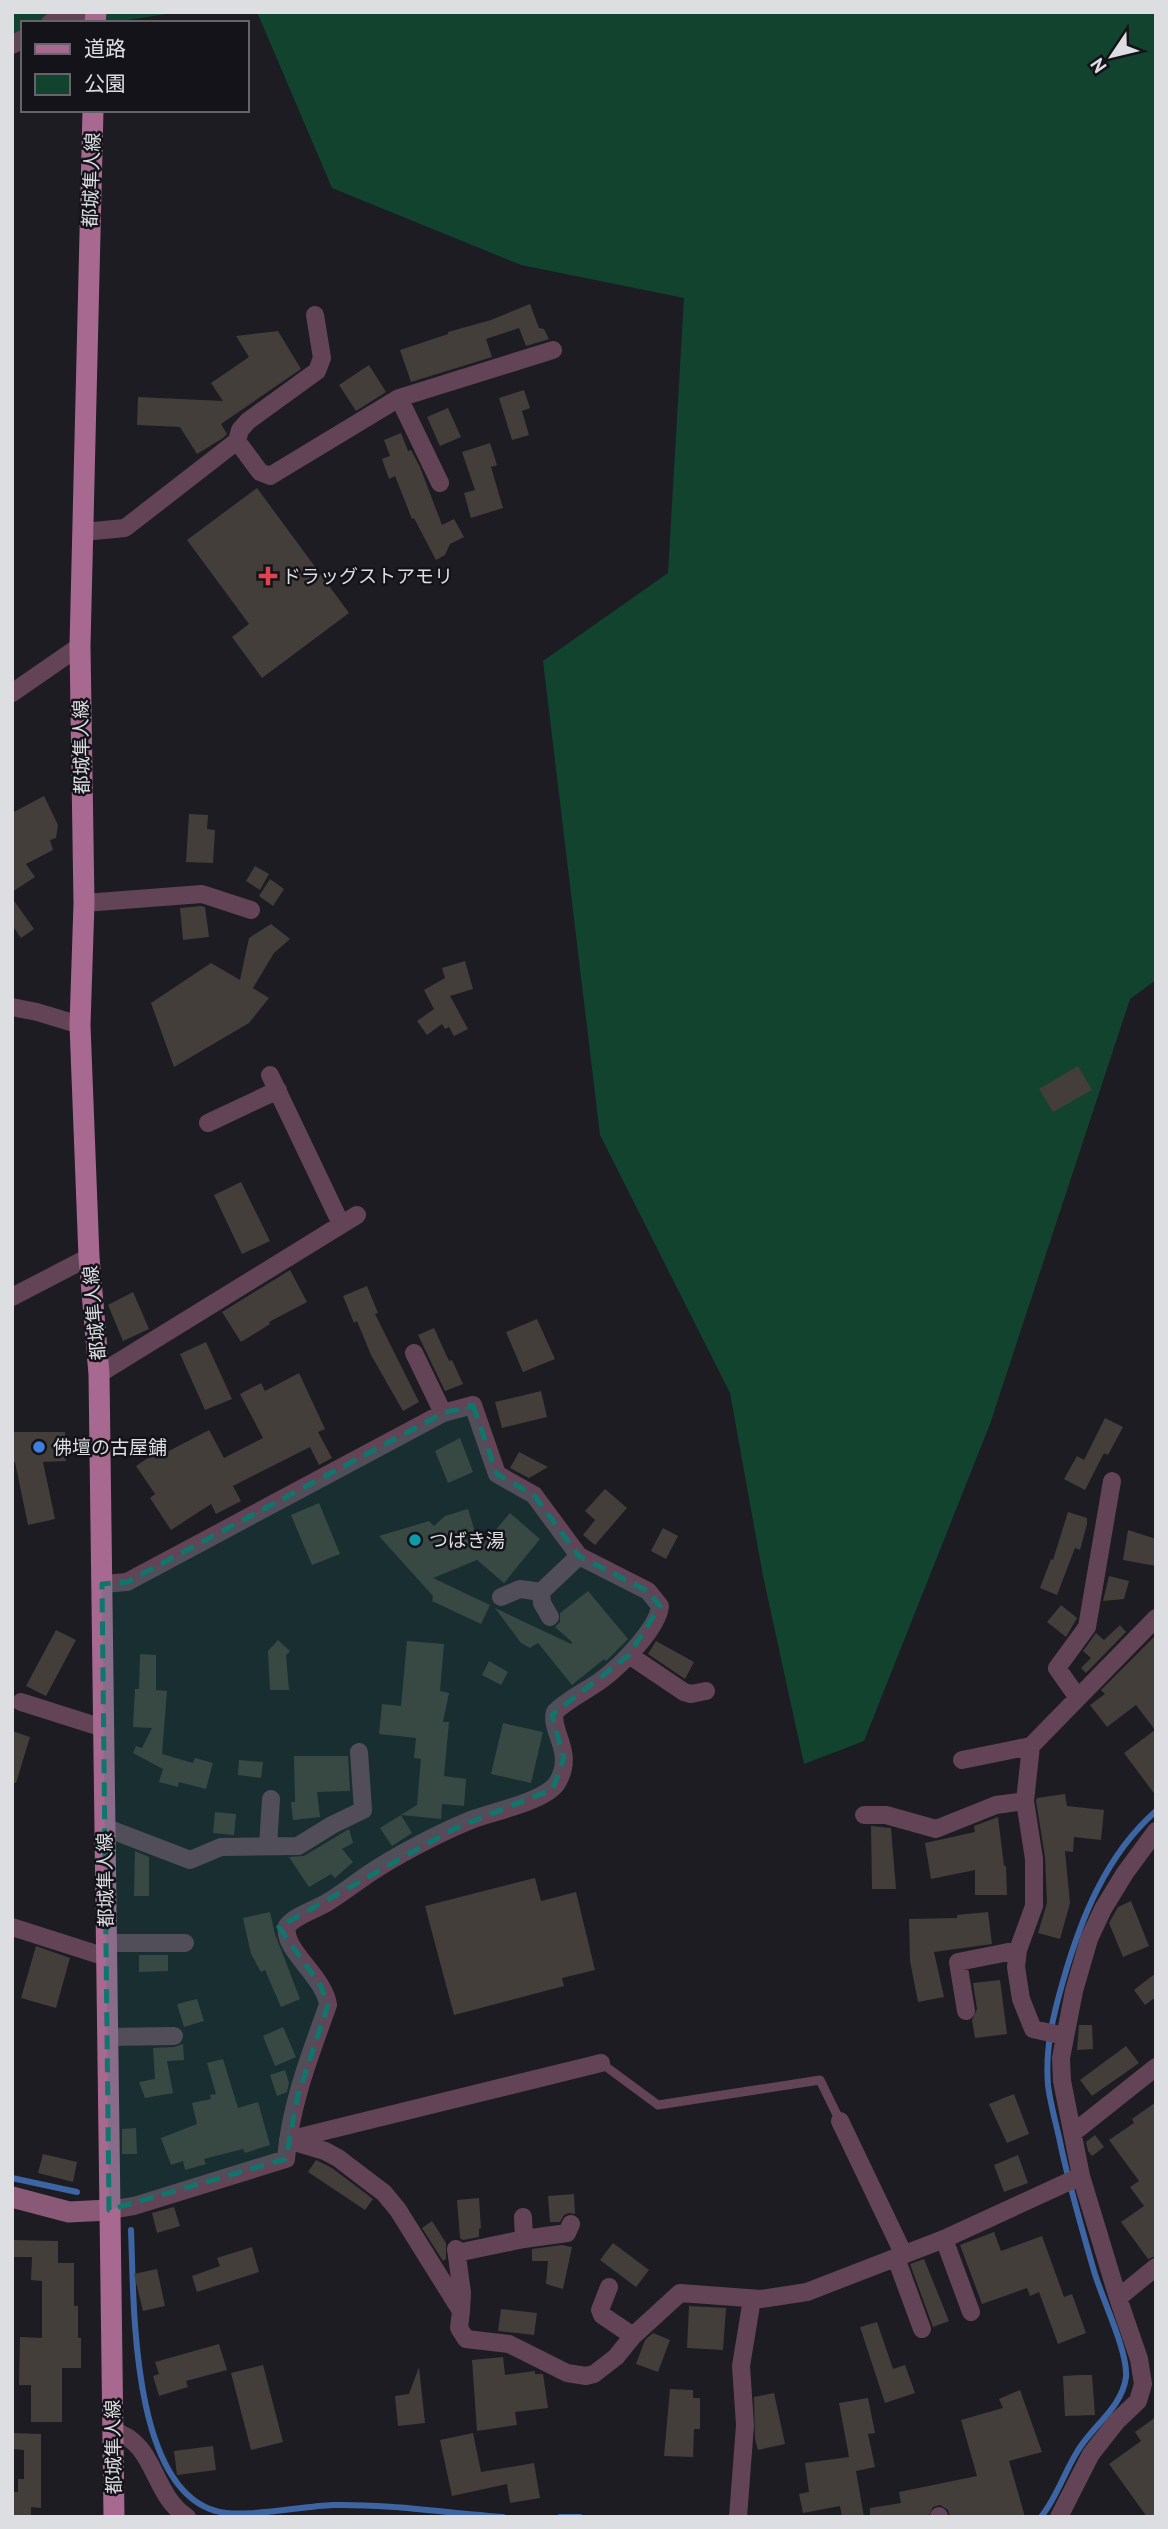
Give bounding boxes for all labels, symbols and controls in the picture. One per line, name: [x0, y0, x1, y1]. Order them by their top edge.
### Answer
legend: [21, 21, 248, 112]
north arrow: [1077, 21, 1147, 91]
text: 道路: [84, 35, 126, 62]
text: N: [1085, 54, 1111, 78]
text: 公園: [84, 70, 126, 97]
street label: 都城隼人線: [77, 132, 105, 228]
place label: ドラッグストアモリ: [282, 564, 453, 588]
marker: ドラッグストアモリ: [260, 568, 276, 584]
street label: 都城隼人線: [68, 699, 94, 795]
street label: 都城隼人線: [78, 1265, 110, 1361]
place label: 佛壇の古屋鋪: [53, 1435, 167, 1459]
marker: 佛壇の古屋鋪: [31, 1439, 47, 1455]
place label: つばき湯: [429, 1528, 505, 1552]
marker: つばき湯: [407, 1532, 423, 1548]
street label: 都城隼人線: [92, 1832, 118, 1928]
street label: 都城隼人線: [100, 2399, 126, 2495]

